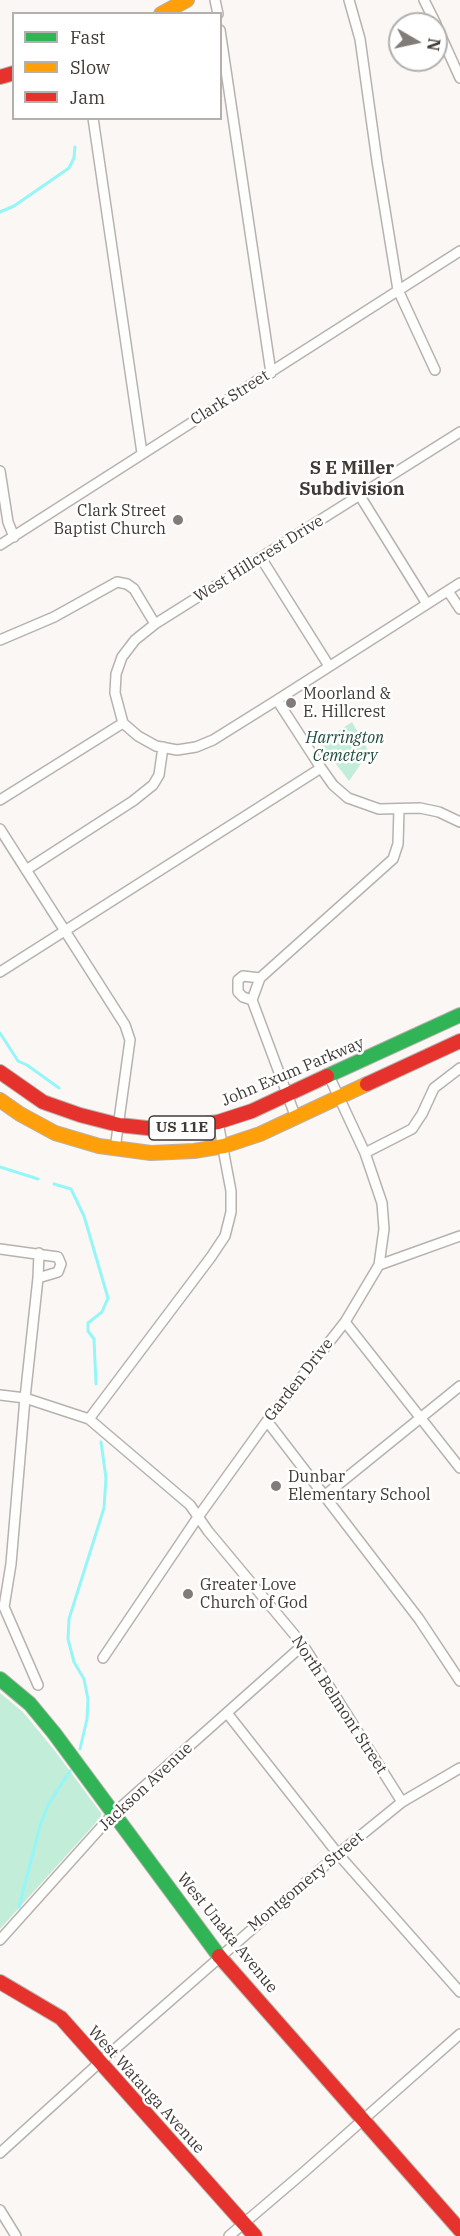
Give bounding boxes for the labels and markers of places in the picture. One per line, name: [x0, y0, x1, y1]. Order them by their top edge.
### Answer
place label: Clark Street Baptist Church: [53, 501, 166, 539]
marker: Clark Street Baptist Church: [171, 513, 185, 527]
place label: Moorland & E. Hillcrest: [303, 684, 391, 722]
marker: Moorland & E. Hillcrest: [284, 696, 298, 710]
place label: Dunbar Elementary School: [288, 1467, 431, 1505]
marker: Dunbar Elementary School: [269, 1479, 283, 1493]
place label: Greater Love Church of God: [200, 1575, 308, 1613]
marker: Greater Love Church of God: [181, 1587, 195, 1601]

